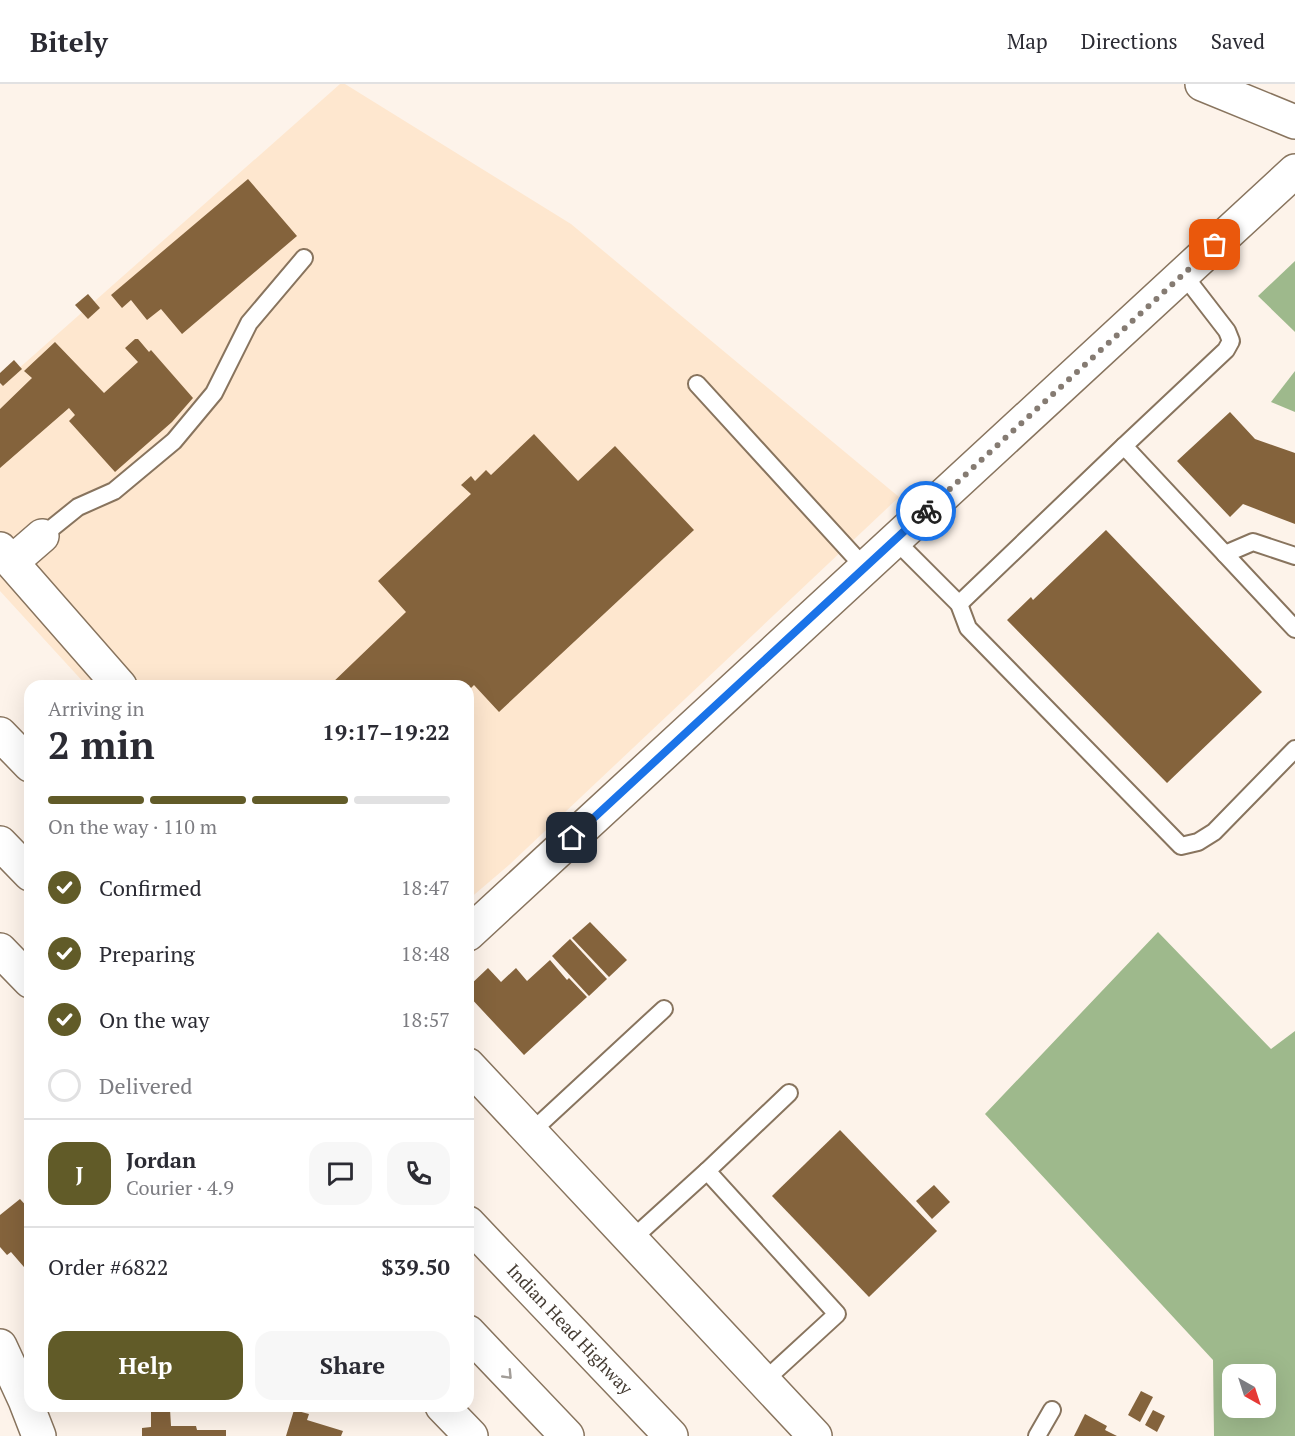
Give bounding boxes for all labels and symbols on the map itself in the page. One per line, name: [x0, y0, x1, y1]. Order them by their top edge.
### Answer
pin: [1189, 219, 1240, 270]
courier: [896, 481, 956, 541]
pin: [546, 812, 597, 863]
street label: Indian Head Highway: [502, 1258, 639, 1400]
north arrow: [1222, 1364, 1276, 1418]
one-way arrow: [501, 1367, 512, 1378]

